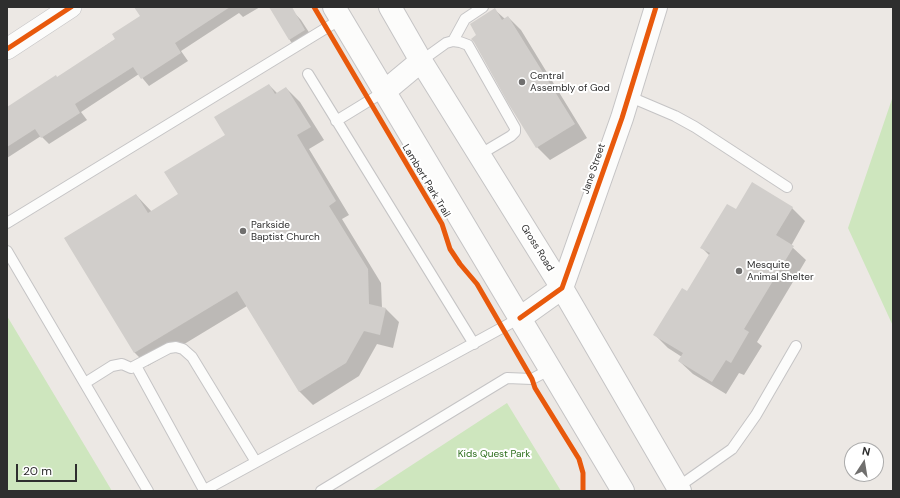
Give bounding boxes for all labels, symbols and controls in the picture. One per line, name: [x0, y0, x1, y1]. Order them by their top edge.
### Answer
place label: Central Assembly of God: [530, 70, 610, 94]
marker: Central Assembly of God: [517, 77, 527, 87]
street label: Lambert Park Trail: [399, 142, 453, 220]
street label: Jane Street: [580, 142, 608, 196]
place label: Parkside Baptist Church: [251, 219, 320, 242]
street label: Gross Road: [518, 222, 556, 274]
marker: Parkside Baptist Church: [238, 226, 248, 236]
place label: Mesquite Animal Shelter: [747, 259, 814, 282]
marker: Mesquite Animal Shelter: [734, 266, 744, 276]
north arrow: [844, 442, 884, 482]
text: N: [861, 444, 872, 459]
park label: Kids Quest Park: [458, 448, 530, 460]
scale bar: [18, 456, 79, 482]
text: 20 m: [23, 463, 52, 479]

